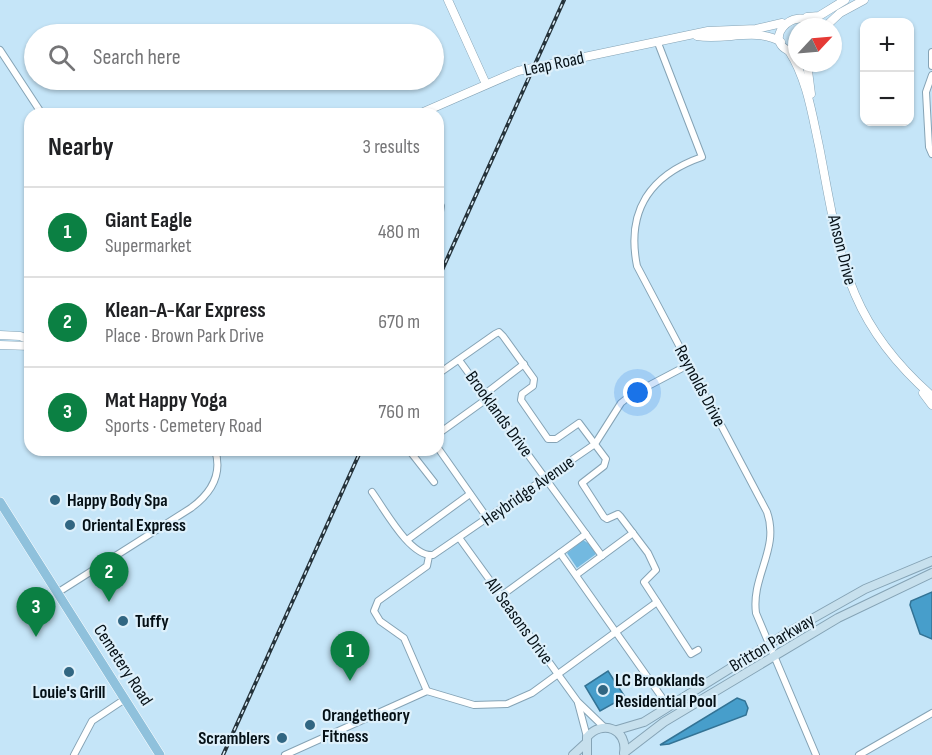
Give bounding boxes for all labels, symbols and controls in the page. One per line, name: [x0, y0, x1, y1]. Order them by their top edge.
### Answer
north arrow: [788, 18, 842, 72]
map controls: [860, 18, 914, 126]
button: +: [860, 18, 914, 72]
search box: [24, 24, 444, 90]
icon: search: [45, 41, 78, 74]
text: Search here: [93, 44, 180, 71]
street label: Leap Road: [522, 47, 586, 81]
button: −: [860, 72, 914, 126]
text: Nearby: [48, 132, 114, 163]
text: 3 results: [363, 135, 420, 159]
text: Giant Eagle: [105, 207, 192, 234]
street label: Anson Drive: [823, 212, 861, 287]
text: 1: [64, 220, 71, 244]
text: 480 m: [378, 220, 420, 244]
text: Supermarket: [105, 234, 192, 258]
text: Klean-A-Kar Express: [105, 297, 266, 324]
text: 2: [63, 310, 72, 334]
text: 670 m: [378, 310, 420, 334]
text: Place · Brown Park Drive: [105, 324, 264, 348]
street label: Reynolds Drive: [670, 342, 730, 430]
street label: Brooklands Drive: [461, 367, 537, 461]
your location: [623, 378, 652, 407]
text: Mat Happy Yoga: [105, 387, 227, 414]
text: 3: [63, 400, 72, 424]
text: 760 m: [378, 400, 420, 424]
text: Sports · Cemetery Road: [105, 414, 262, 438]
street label: Heybridge Avenue: [478, 451, 578, 531]
place label: Happy Body Spa: [67, 490, 168, 511]
marker: Happy Body Spa: [48, 493, 62, 507]
place label: Oriental Express: [82, 515, 186, 536]
marker: Oriental Express: [63, 518, 77, 532]
pin: 2: [90, 552, 128, 602]
street label: All Seasons Drive: [480, 573, 557, 668]
pin: 3: [16, 588, 56, 637]
street label: Britton Parkway: [726, 609, 818, 677]
place label: Tuffy: [135, 611, 169, 632]
marker: Tuffy: [116, 614, 130, 628]
street label: Cemetery Road: [89, 621, 157, 709]
pin: 1: [330, 632, 370, 681]
marker: Louie's Grill: [62, 665, 76, 679]
place label: LC Brooklands Residential Pool: [615, 670, 716, 712]
place label: Louie's Grill: [33, 682, 105, 703]
marker: LC Brooklands Residential Pool: [596, 683, 610, 697]
place label: Orangetheory Fitness: [322, 705, 410, 747]
marker: Orangetheory Fitness: [303, 718, 317, 732]
place label: Scramblers: [198, 728, 270, 749]
marker: Scramblers: [275, 731, 289, 745]

